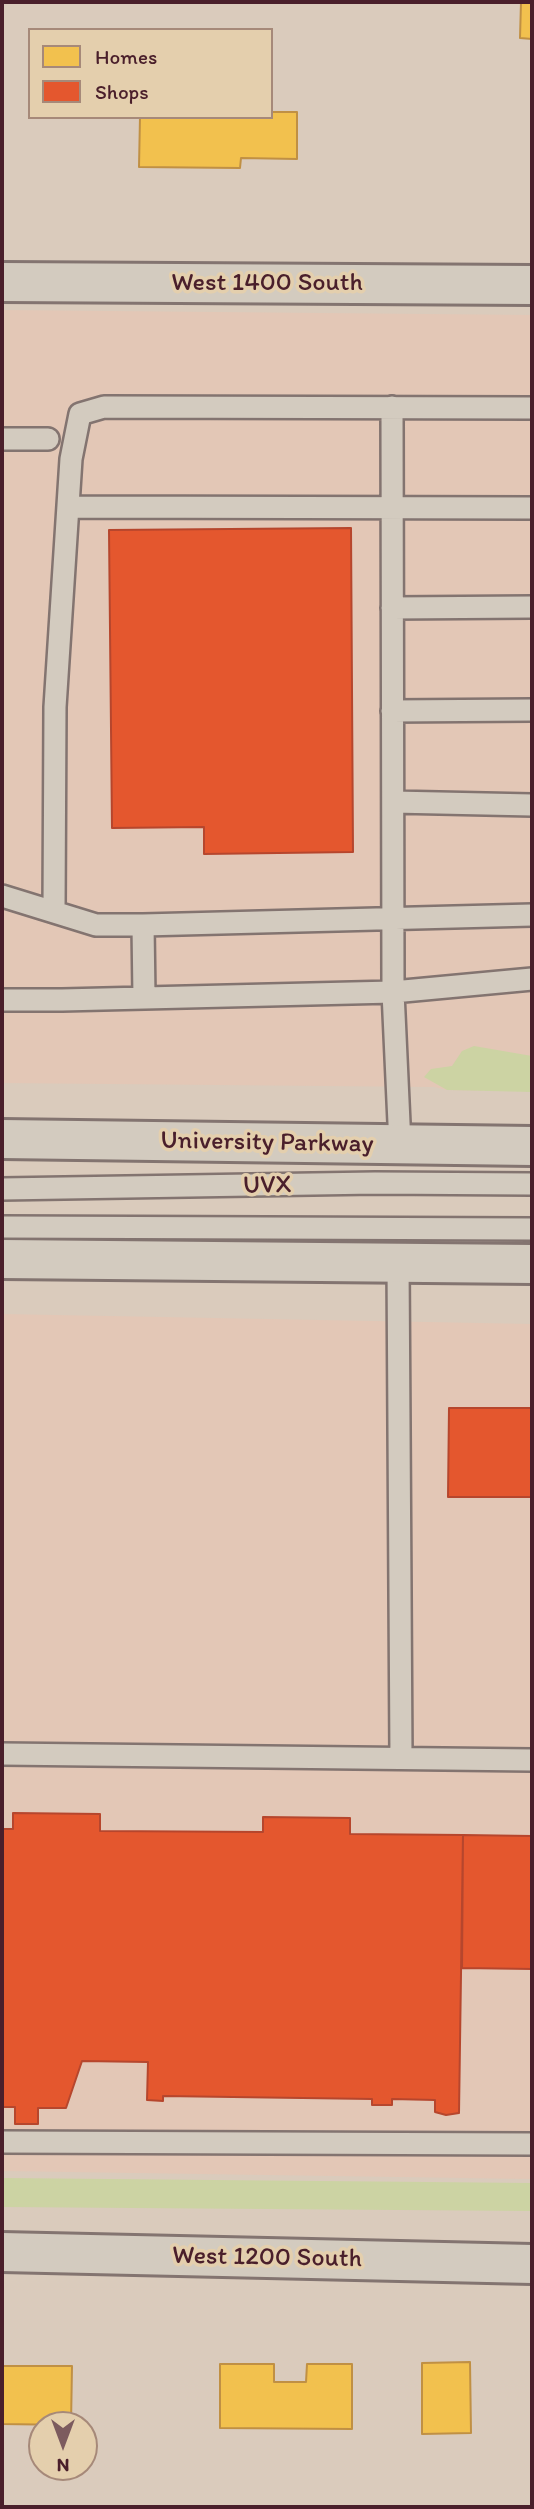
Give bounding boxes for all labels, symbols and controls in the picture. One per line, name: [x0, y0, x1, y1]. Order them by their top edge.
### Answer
legend: [28, 28, 273, 119]
text: Homes: [95, 44, 157, 69]
text: Shops: [95, 79, 149, 104]
street label: West 1400 South: [171, 267, 363, 299]
street label: University Parkway: [160, 1126, 374, 1160]
street label: UVX: [243, 1170, 291, 1202]
street label: West 1200 South: [172, 2241, 362, 2275]
north arrow: [28, 2411, 98, 2481]
text: N: [57, 2454, 69, 2477]

